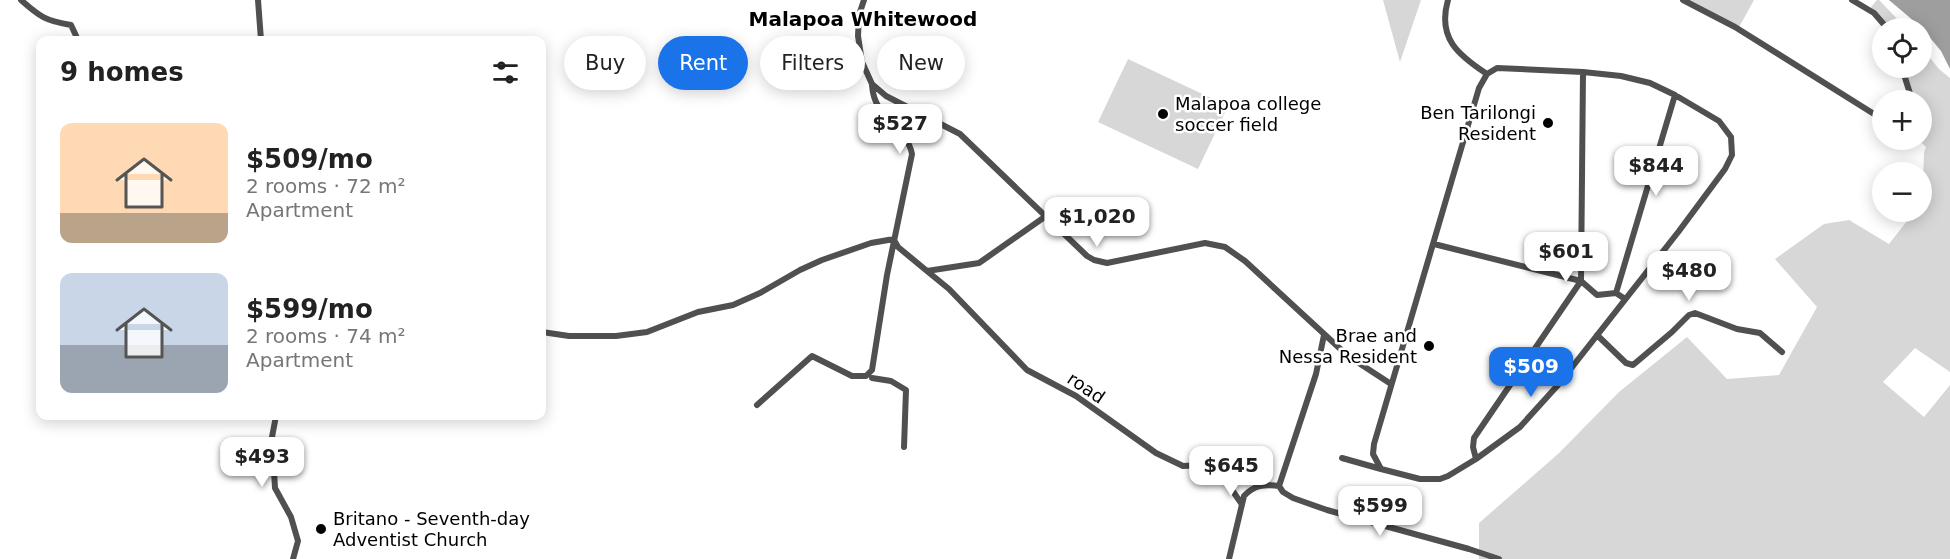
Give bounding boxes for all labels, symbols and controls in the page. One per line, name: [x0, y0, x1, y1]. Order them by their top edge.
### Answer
district label: Malapoa Whitewood: [749, 7, 977, 31]
map controls: [1872, 18, 1932, 222]
button: locate: [1872, 18, 1932, 78]
chip: Buy: [564, 36, 646, 90]
chip: Rent: [658, 36, 748, 90]
chip: Filters: [760, 36, 865, 90]
chip: New: [877, 36, 965, 90]
icon: filters: [489, 56, 522, 89]
text: 9 homes: [60, 57, 184, 87]
button: +: [1872, 90, 1932, 150]
place label: Malapoa college soccer field: [1175, 93, 1321, 135]
place label: Ben Tarilongi Resident: [1420, 102, 1536, 144]
pin: $527: [864, 104, 936, 155]
marker: Malapoa college soccer field: [1156, 107, 1170, 121]
text: $527: [872, 111, 928, 135]
marker: Ben Tarilongi Resident: [1541, 116, 1555, 130]
text: $509/mo: [246, 144, 373, 174]
pin: $844: [1620, 146, 1692, 197]
icon: home: [108, 147, 180, 219]
text: $844: [1628, 153, 1684, 177]
button: −: [1872, 162, 1932, 222]
text: 2 rooms · 72 m²: [246, 174, 406, 198]
pin: $1,020: [1048, 197, 1146, 248]
text: Apartment: [246, 198, 353, 222]
text: $1,020: [1058, 204, 1136, 228]
pin: $601: [1530, 232, 1602, 283]
text: $601: [1538, 239, 1594, 263]
pin: $480: [1653, 251, 1725, 302]
text: $480: [1661, 258, 1717, 282]
text: $599/mo: [246, 294, 373, 324]
icon: home: [108, 297, 180, 369]
text: 2 rooms · 74 m²: [246, 324, 406, 348]
place label: Brae and Nessa Resident: [1279, 325, 1417, 367]
marker: Brae and Nessa Resident: [1422, 339, 1436, 353]
pin: $509: [1495, 347, 1567, 398]
text: Apartment: [246, 348, 353, 372]
text: $509: [1503, 354, 1559, 378]
street label: road: [1064, 368, 1109, 408]
pin: $493: [226, 437, 298, 488]
text: $493: [234, 444, 290, 468]
pin: $645: [1195, 446, 1267, 497]
text: $645: [1203, 453, 1259, 477]
pin: $599: [1344, 486, 1416, 537]
text: $599: [1352, 493, 1408, 517]
place label: Britano - Seventh-day Adventist Church: [333, 508, 530, 550]
marker: Britano - Seventh-day Adventist Church: [314, 522, 328, 536]

